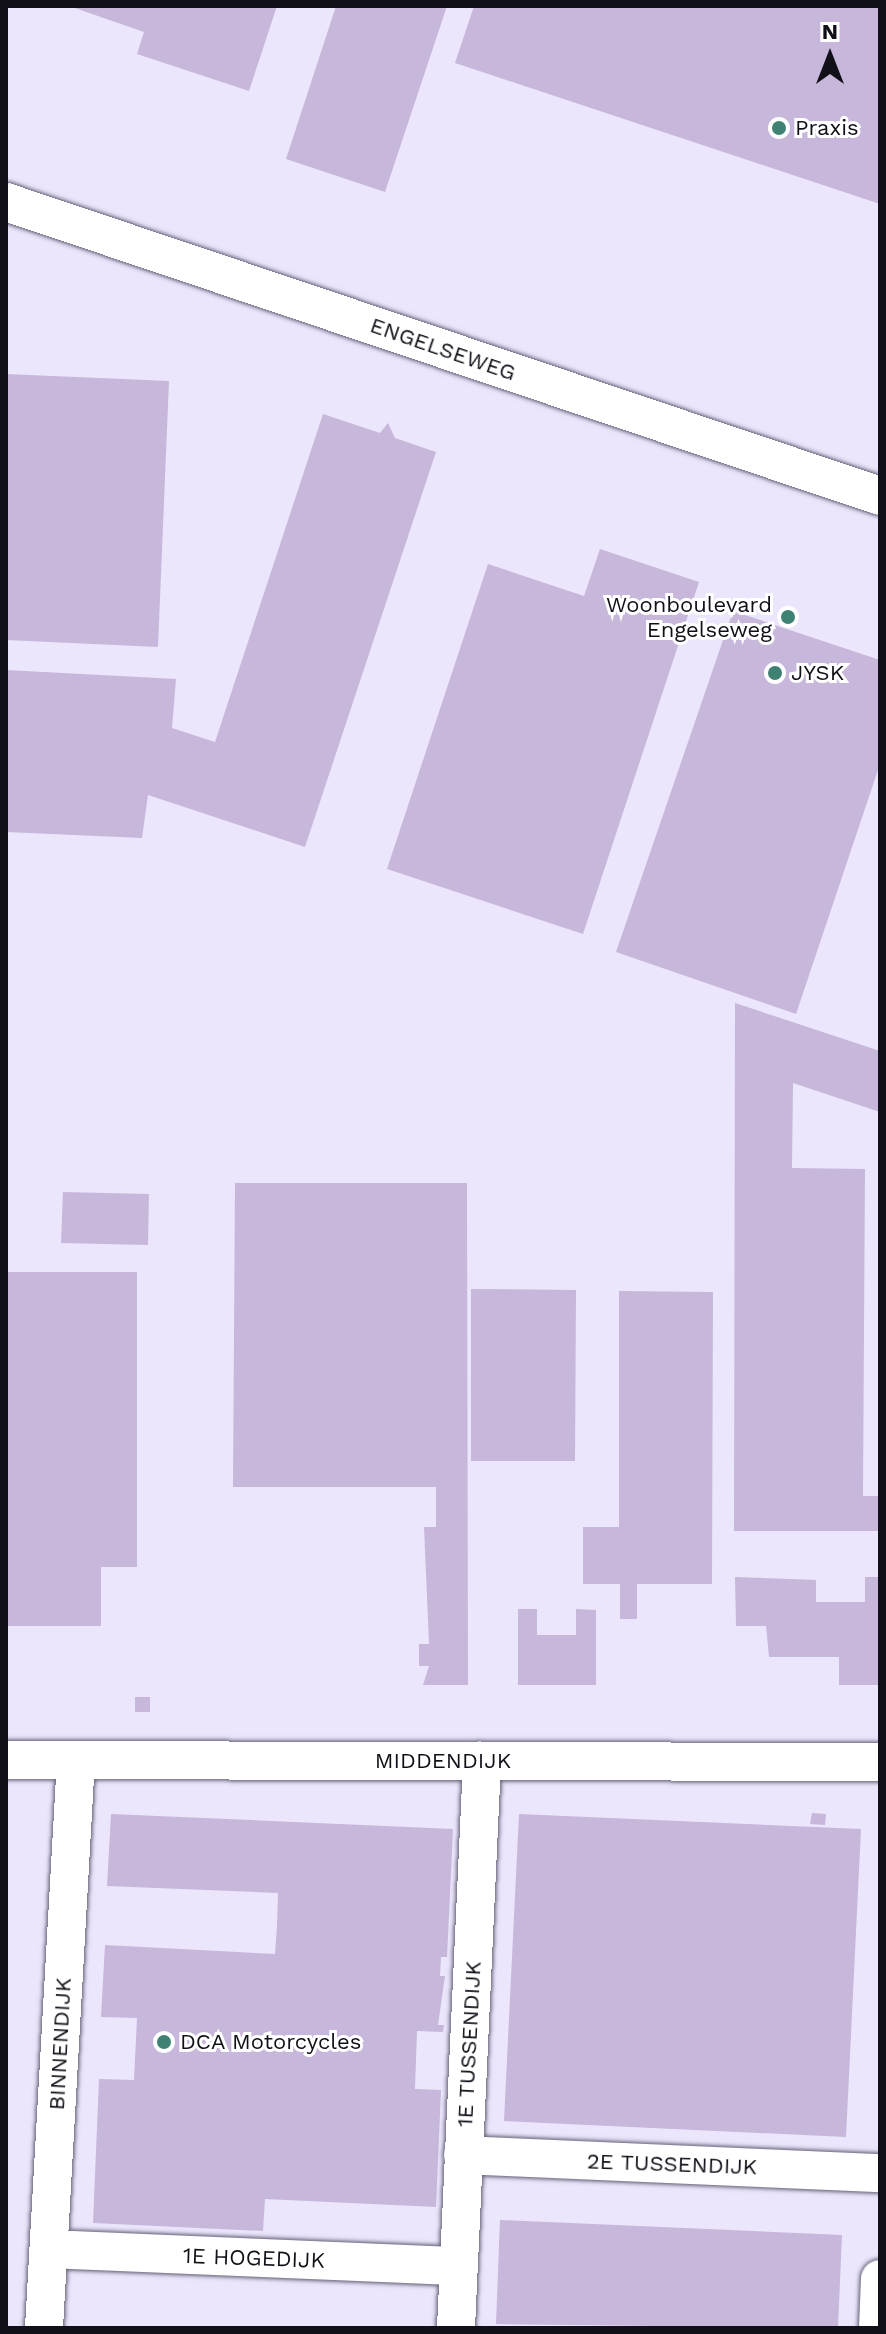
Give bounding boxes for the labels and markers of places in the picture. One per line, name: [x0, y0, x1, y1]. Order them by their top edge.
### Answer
place label: Praxis: [795, 115, 859, 141]
marker: Praxis: [770, 119, 788, 137]
place label: Woonboulevard Engelseweg: [606, 591, 772, 642]
marker: Woonboulevard Engelseweg: [779, 608, 797, 626]
place label: JYSK: [791, 660, 844, 686]
marker: JYSK: [766, 664, 784, 682]
place label: DCA Motorcycles: [180, 2029, 362, 2055]
marker: DCA Motorcycles: [155, 2033, 173, 2051]

